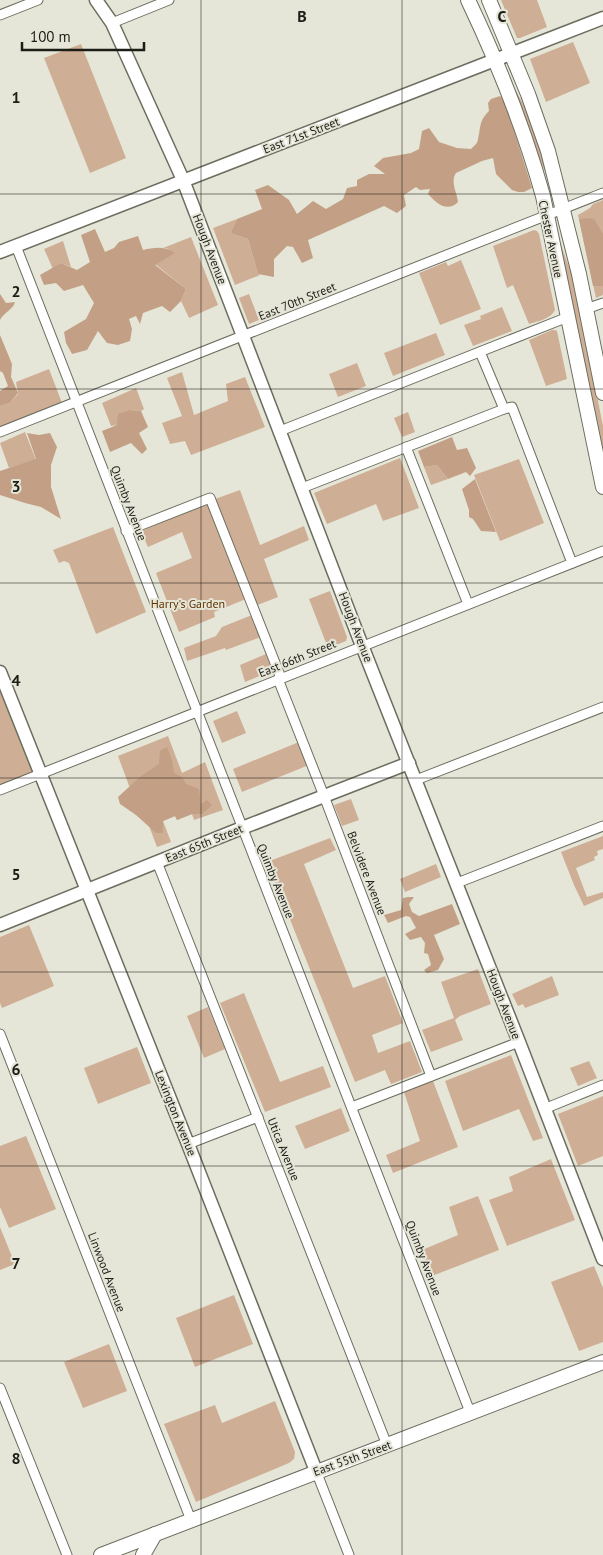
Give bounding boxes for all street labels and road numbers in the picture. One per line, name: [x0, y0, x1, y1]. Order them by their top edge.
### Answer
street label: East 71st Street: [261, 114, 341, 156]
street label: Chester Avenue: [535, 199, 567, 279]
street label: Hough Avenue: [190, 212, 230, 286]
street label: East 70th Street: [256, 279, 338, 323]
street label: Quimby Avenue: [108, 463, 150, 543]
street label: Hough Avenue: [336, 590, 376, 664]
street label: East 66th Street: [256, 636, 338, 680]
street label: East 65th Street: [163, 821, 245, 865]
street label: Belvidere Avenue: [344, 829, 390, 917]
street label: Quimby Avenue: [254, 841, 298, 921]
street label: Hough Avenue: [484, 967, 524, 1041]
street label: Lexington Avenue: [152, 1068, 200, 1158]
street label: Utica Avenue: [265, 1115, 303, 1183]
street label: Quimby Avenue: [403, 1218, 445, 1298]
street label: Linwood Avenue: [85, 1230, 129, 1314]
street label: East 55th Street: [311, 1437, 393, 1479]

